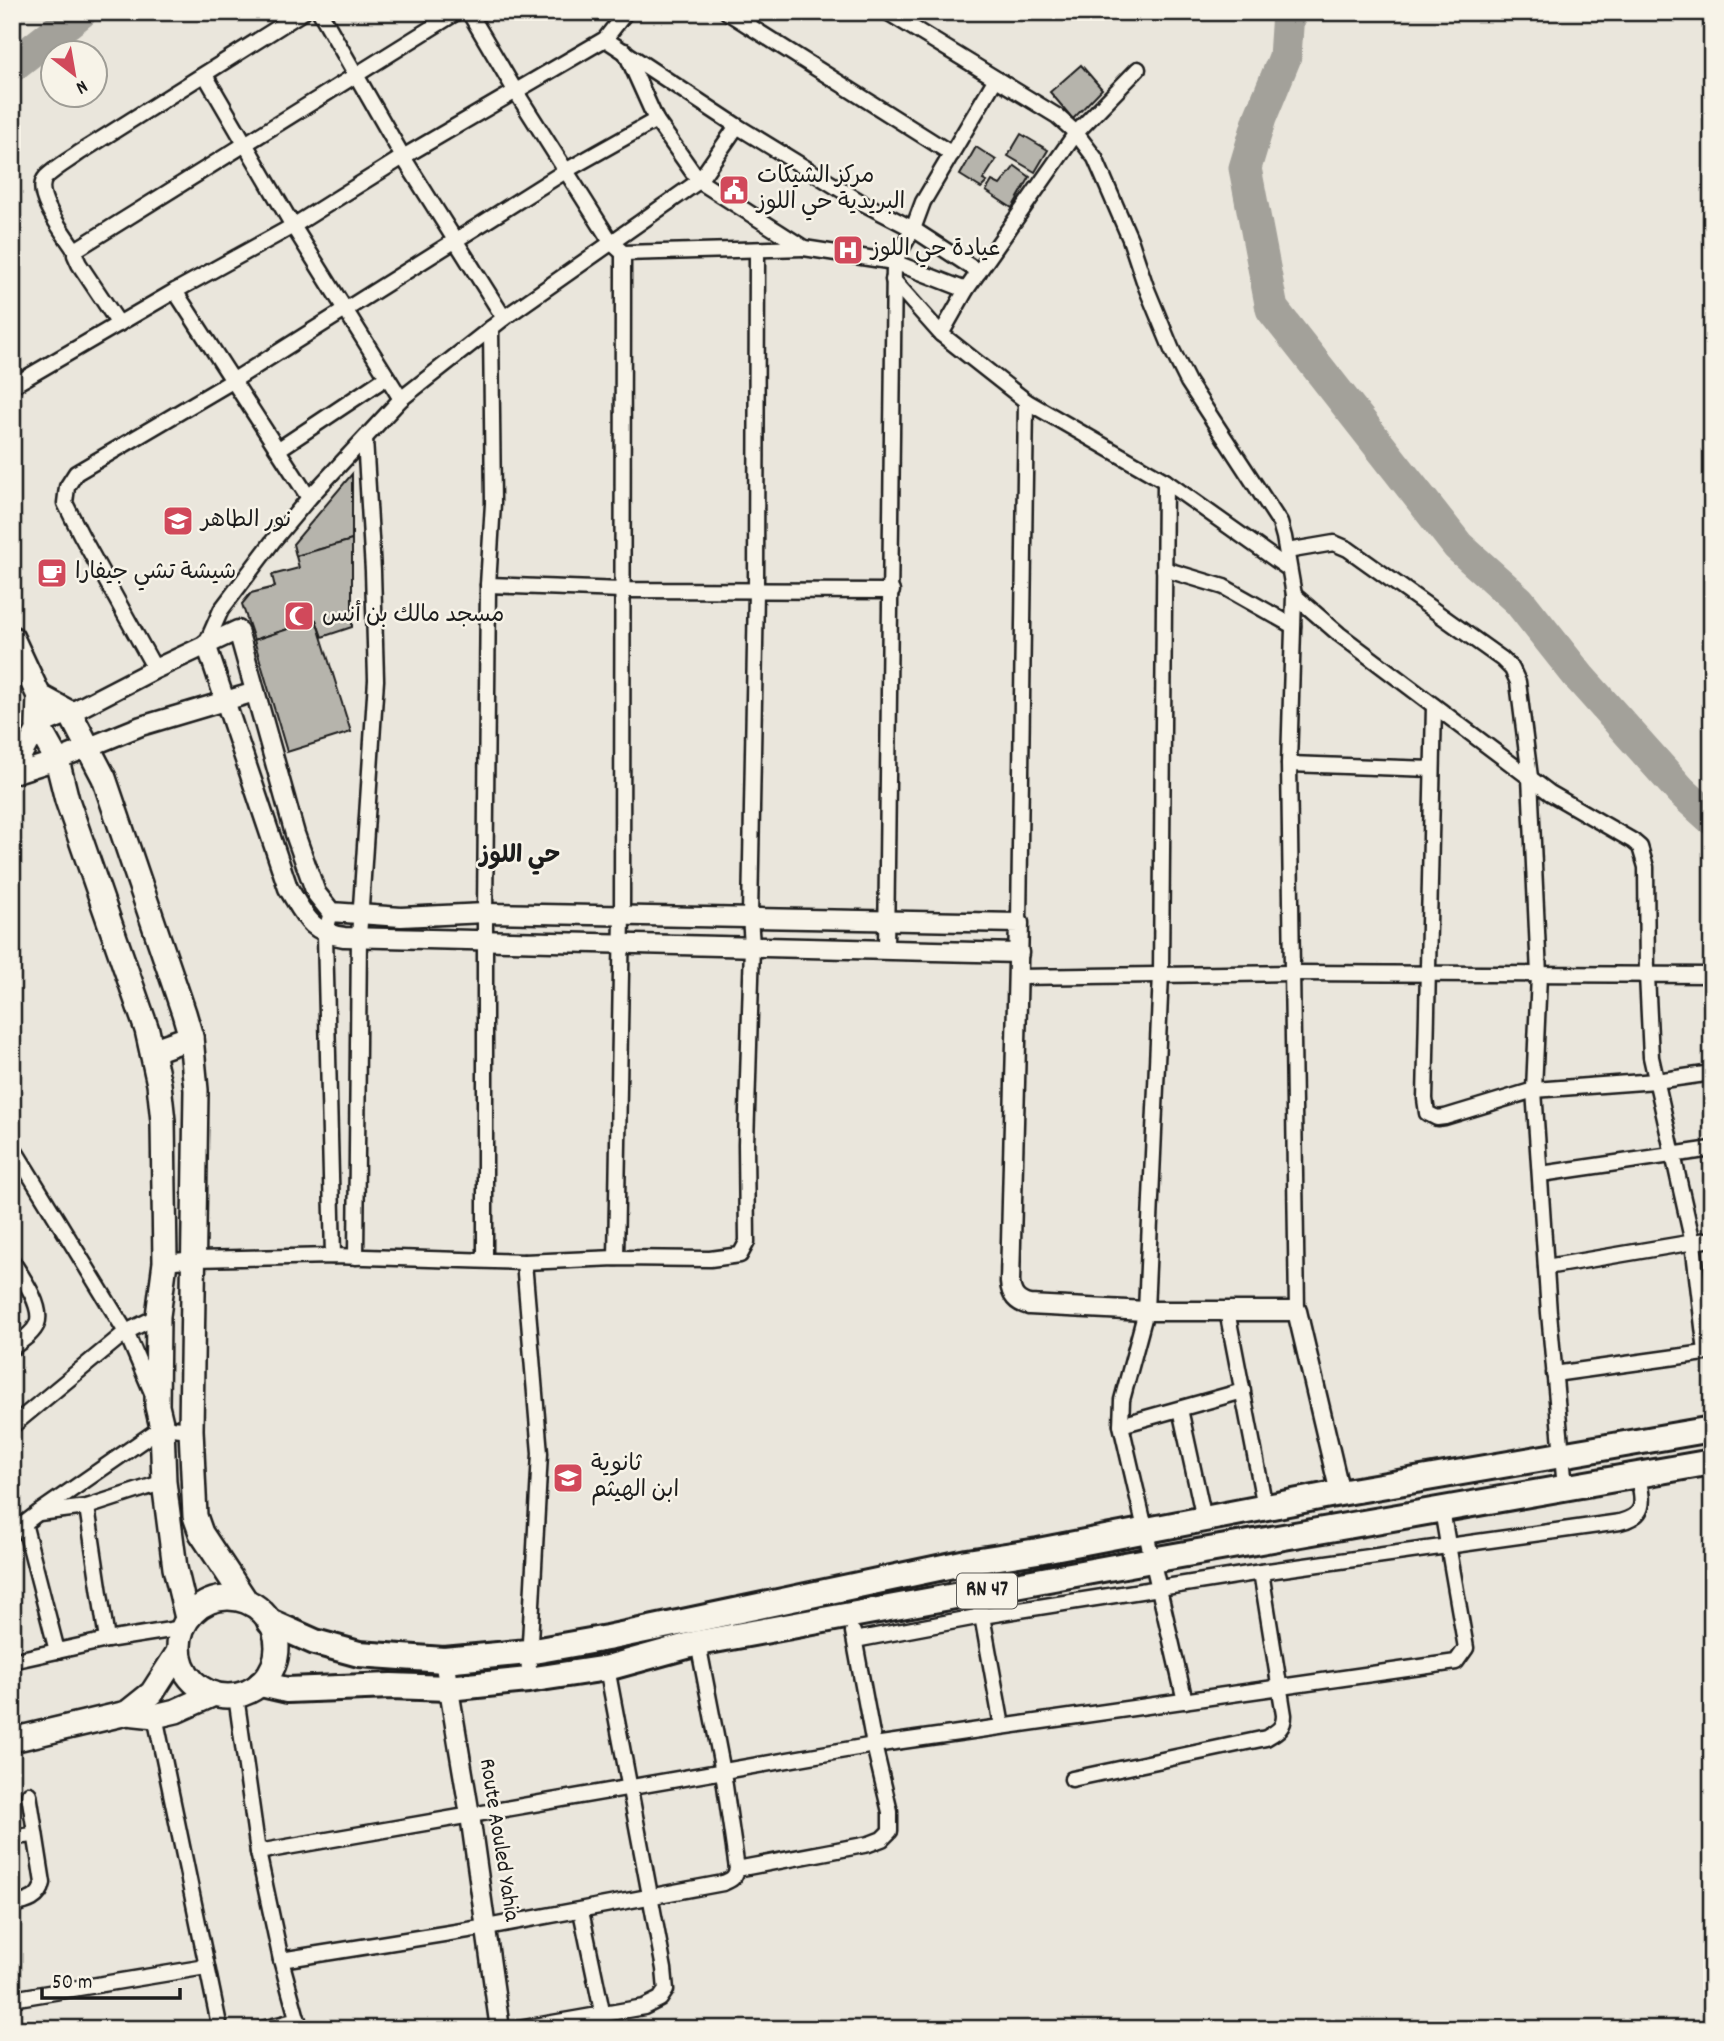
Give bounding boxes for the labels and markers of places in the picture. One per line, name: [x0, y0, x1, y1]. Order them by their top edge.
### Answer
place label: مركز الشيكات البريدية حي اللوز: [755, 161, 905, 221]
public building icon: مركز الشيكات البريدية حي اللوز: [717, 173, 751, 207]
hospital icon: عيادة حي اللوز: [831, 233, 865, 267]
place label: عيادة حي اللوز: [869, 234, 1001, 268]
school or university icon: نور الطاهر: [161, 504, 195, 538]
place label: نور الطاهر: [199, 505, 291, 538]
cafe icon: شيشة تشي جيفارا: [35, 556, 69, 590]
place label: شيشة تشي جيفارا: [75, 557, 236, 591]
mosque icon: مسجد مالك بن أنس: [282, 599, 316, 633]
place label: مسجد مالك بن أنس: [322, 599, 504, 633]
place label: ثانوية ابن الهيثم: [591, 1449, 679, 1508]
school or university icon: ثانوية ابن الهيثم: [551, 1461, 585, 1495]

